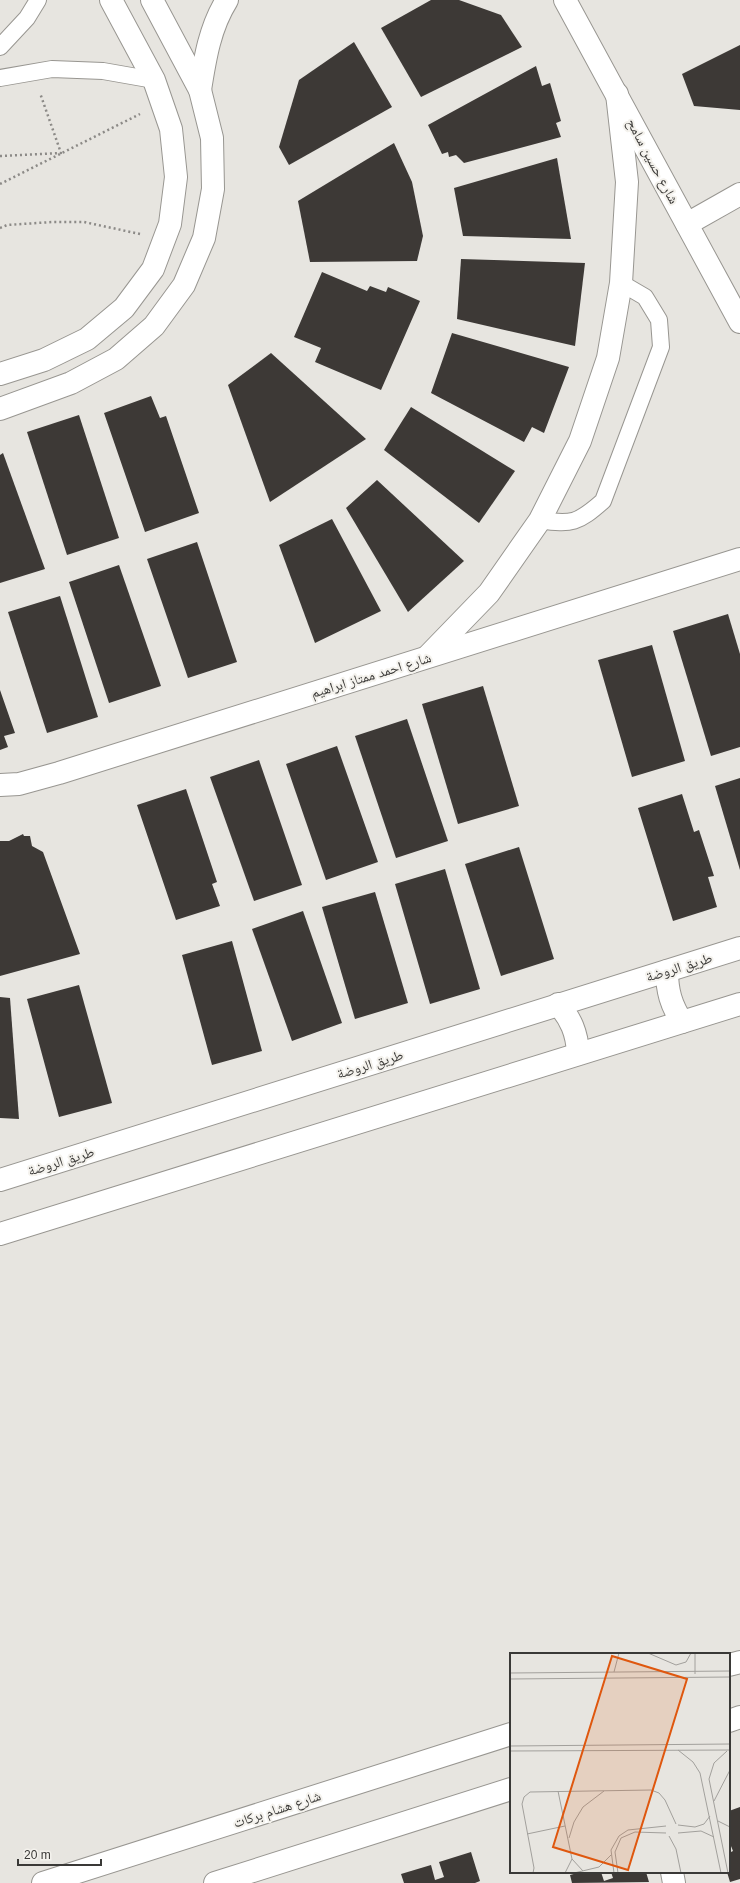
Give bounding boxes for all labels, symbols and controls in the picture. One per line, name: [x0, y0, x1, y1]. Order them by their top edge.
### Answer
street label: شارع حسين سامح: [622, 116, 682, 207]
street label: شارع احمد ممتاز ابراهيم: [309, 649, 434, 703]
street label: طريق الروضة: [644, 949, 715, 987]
street label: طريق الروضة: [335, 1046, 406, 1084]
street label: طريق الروضة: [26, 1143, 97, 1181]
inset map: [510, 1653, 730, 1873]
street label: شارع هشام بركات: [231, 1787, 323, 1833]
scale bar: [18, 1841, 101, 1867]
text: 20 m: [24, 1848, 51, 1862]

